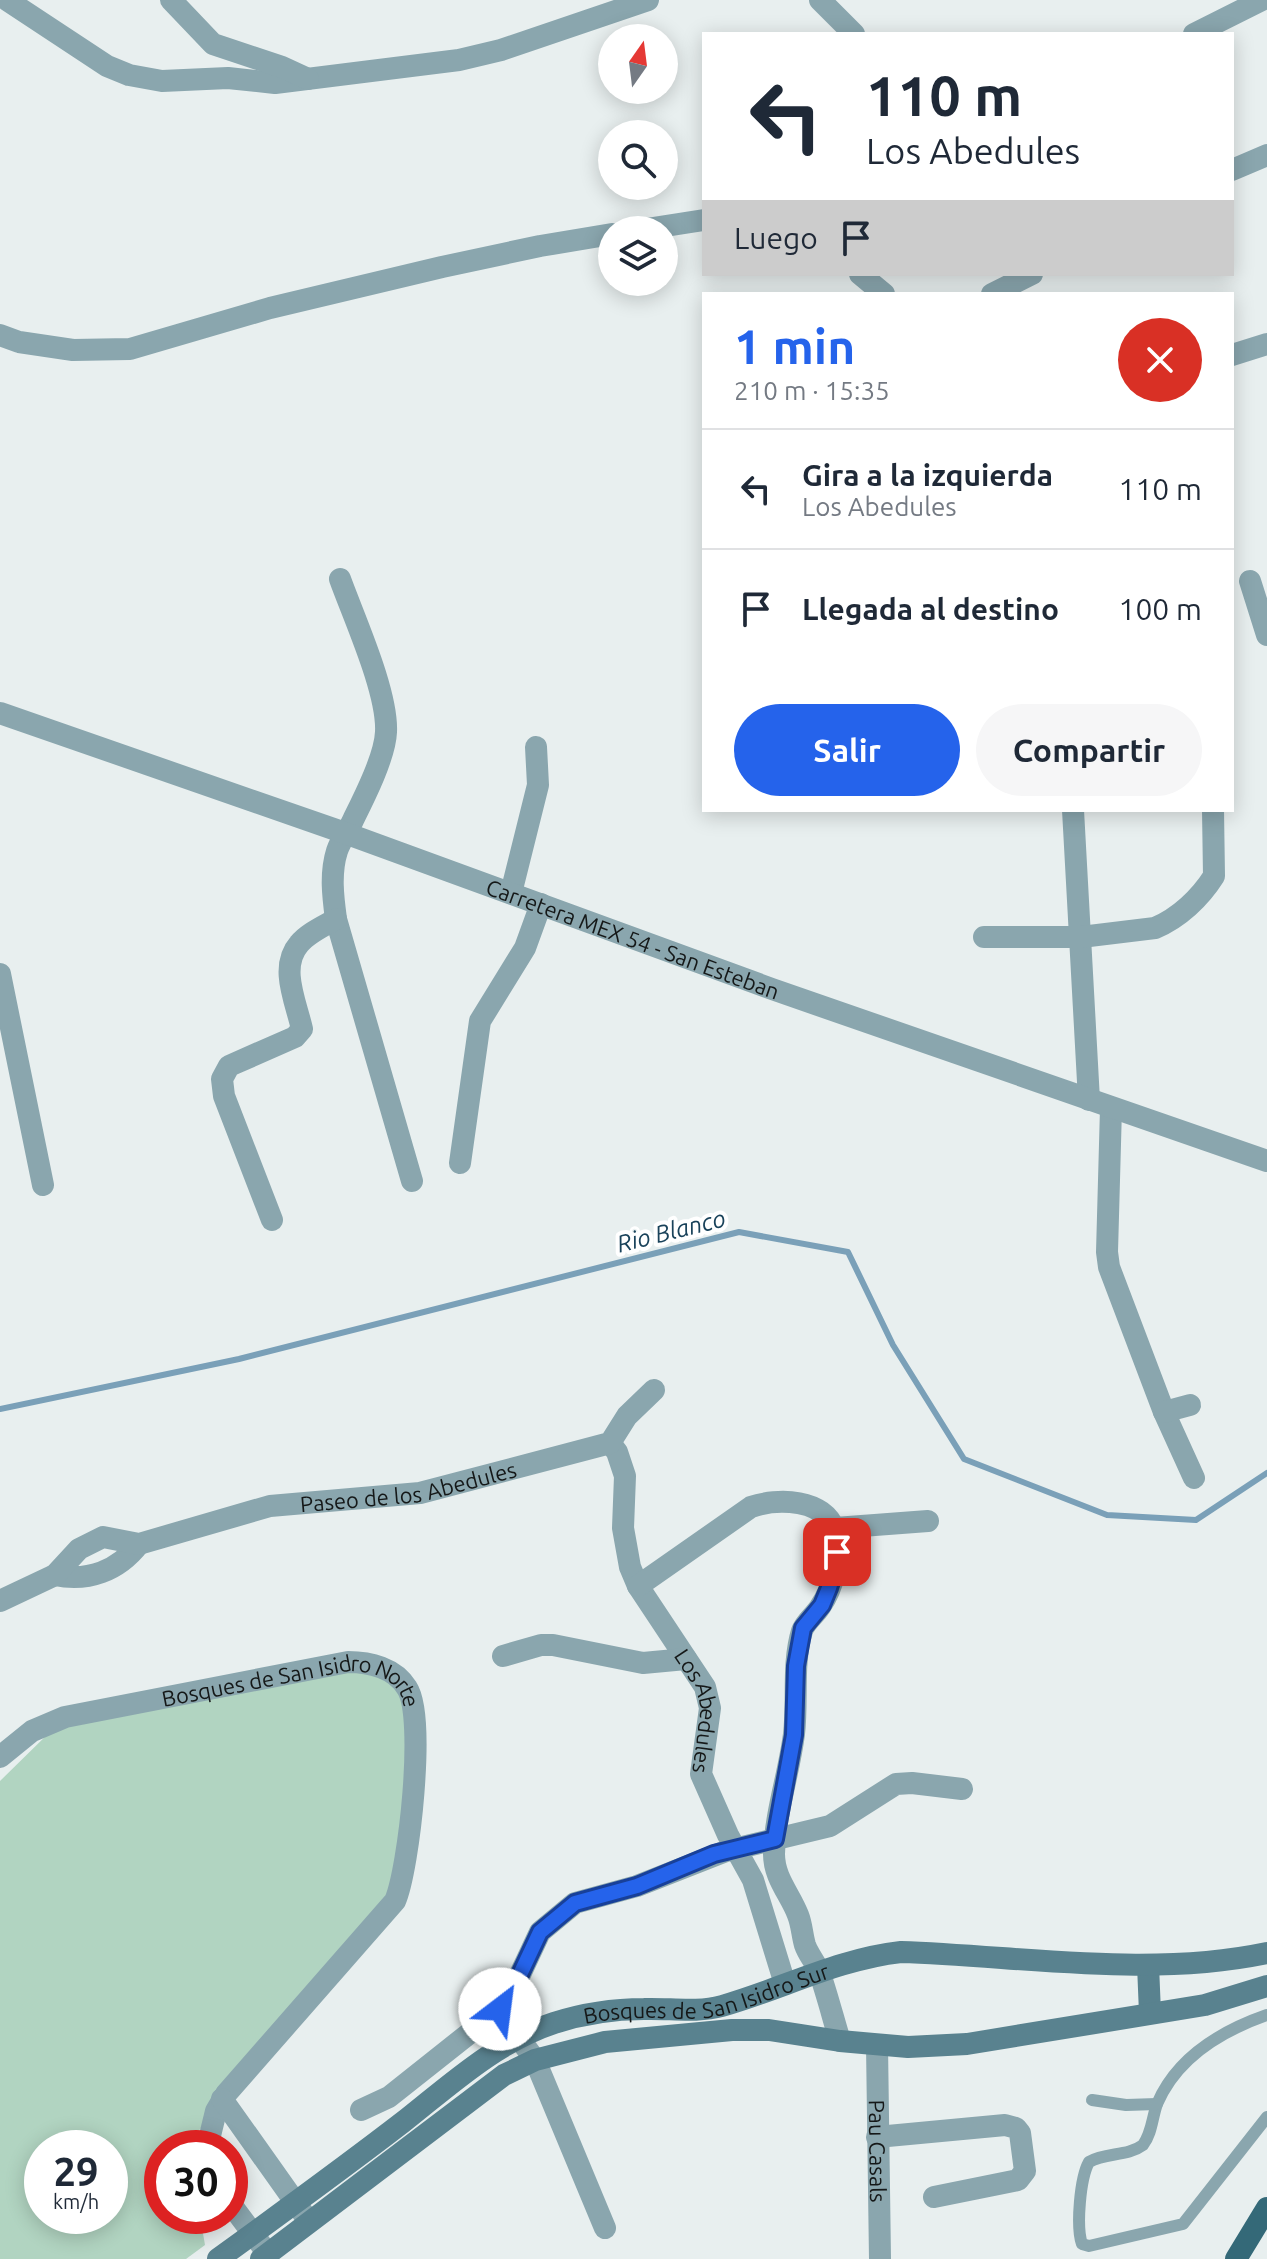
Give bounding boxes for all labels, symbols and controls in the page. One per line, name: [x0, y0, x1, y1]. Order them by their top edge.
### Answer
north arrow: [598, 24, 678, 104]
map controls: [598, 24, 678, 296]
icon: left: [734, 64, 838, 168]
text: 110 m: [866, 64, 1022, 127]
button: search: [598, 120, 678, 200]
text: Los Abedules: [866, 130, 1080, 171]
button: layers: [598, 216, 678, 296]
icon: arrive: [834, 216, 878, 260]
text: Luego: [734, 221, 818, 255]
button: close: [1118, 318, 1202, 402]
text: 1 min: [734, 319, 855, 373]
text: 210 m · 15:35: [734, 376, 890, 405]
text: Gira a la izquierda: [802, 458, 1053, 492]
icon: left: [734, 467, 778, 511]
text: 110 m: [1118, 472, 1202, 506]
text: Los Abedules: [802, 492, 957, 521]
icon: arrive: [734, 587, 778, 631]
text: Llegada al destino: [802, 592, 1059, 626]
text: 100 m: [1118, 592, 1202, 626]
button: Salir: [734, 704, 960, 796]
button: Compartir: [976, 704, 1202, 796]
street label: Carretera MEX 54 - San Esteban: [483, 873, 783, 1003]
water label: Rio Blanco: [614, 1205, 728, 1257]
street label: Paseo de los Abedules: [299, 1456, 519, 1516]
pin: [803, 1518, 871, 1586]
icon: arrive: [815, 1530, 859, 1574]
street label: Los Abedules: [670, 1644, 722, 1775]
text: Bosques de San Isidro Norte: [159, 1649, 425, 1710]
street label: Bosques de San Isidro Norte: [145, 1685, 423, 1731]
street label: Bosques de San Isidro Sur: [581, 1957, 833, 2028]
position arrow: [458, 1967, 542, 2051]
street label: Pau Casals: [865, 2099, 892, 2203]
speed limit sign: 30: [144, 2130, 248, 2234]
text: 29: [53, 2149, 99, 2194]
text: km/h: [53, 2190, 99, 2213]

